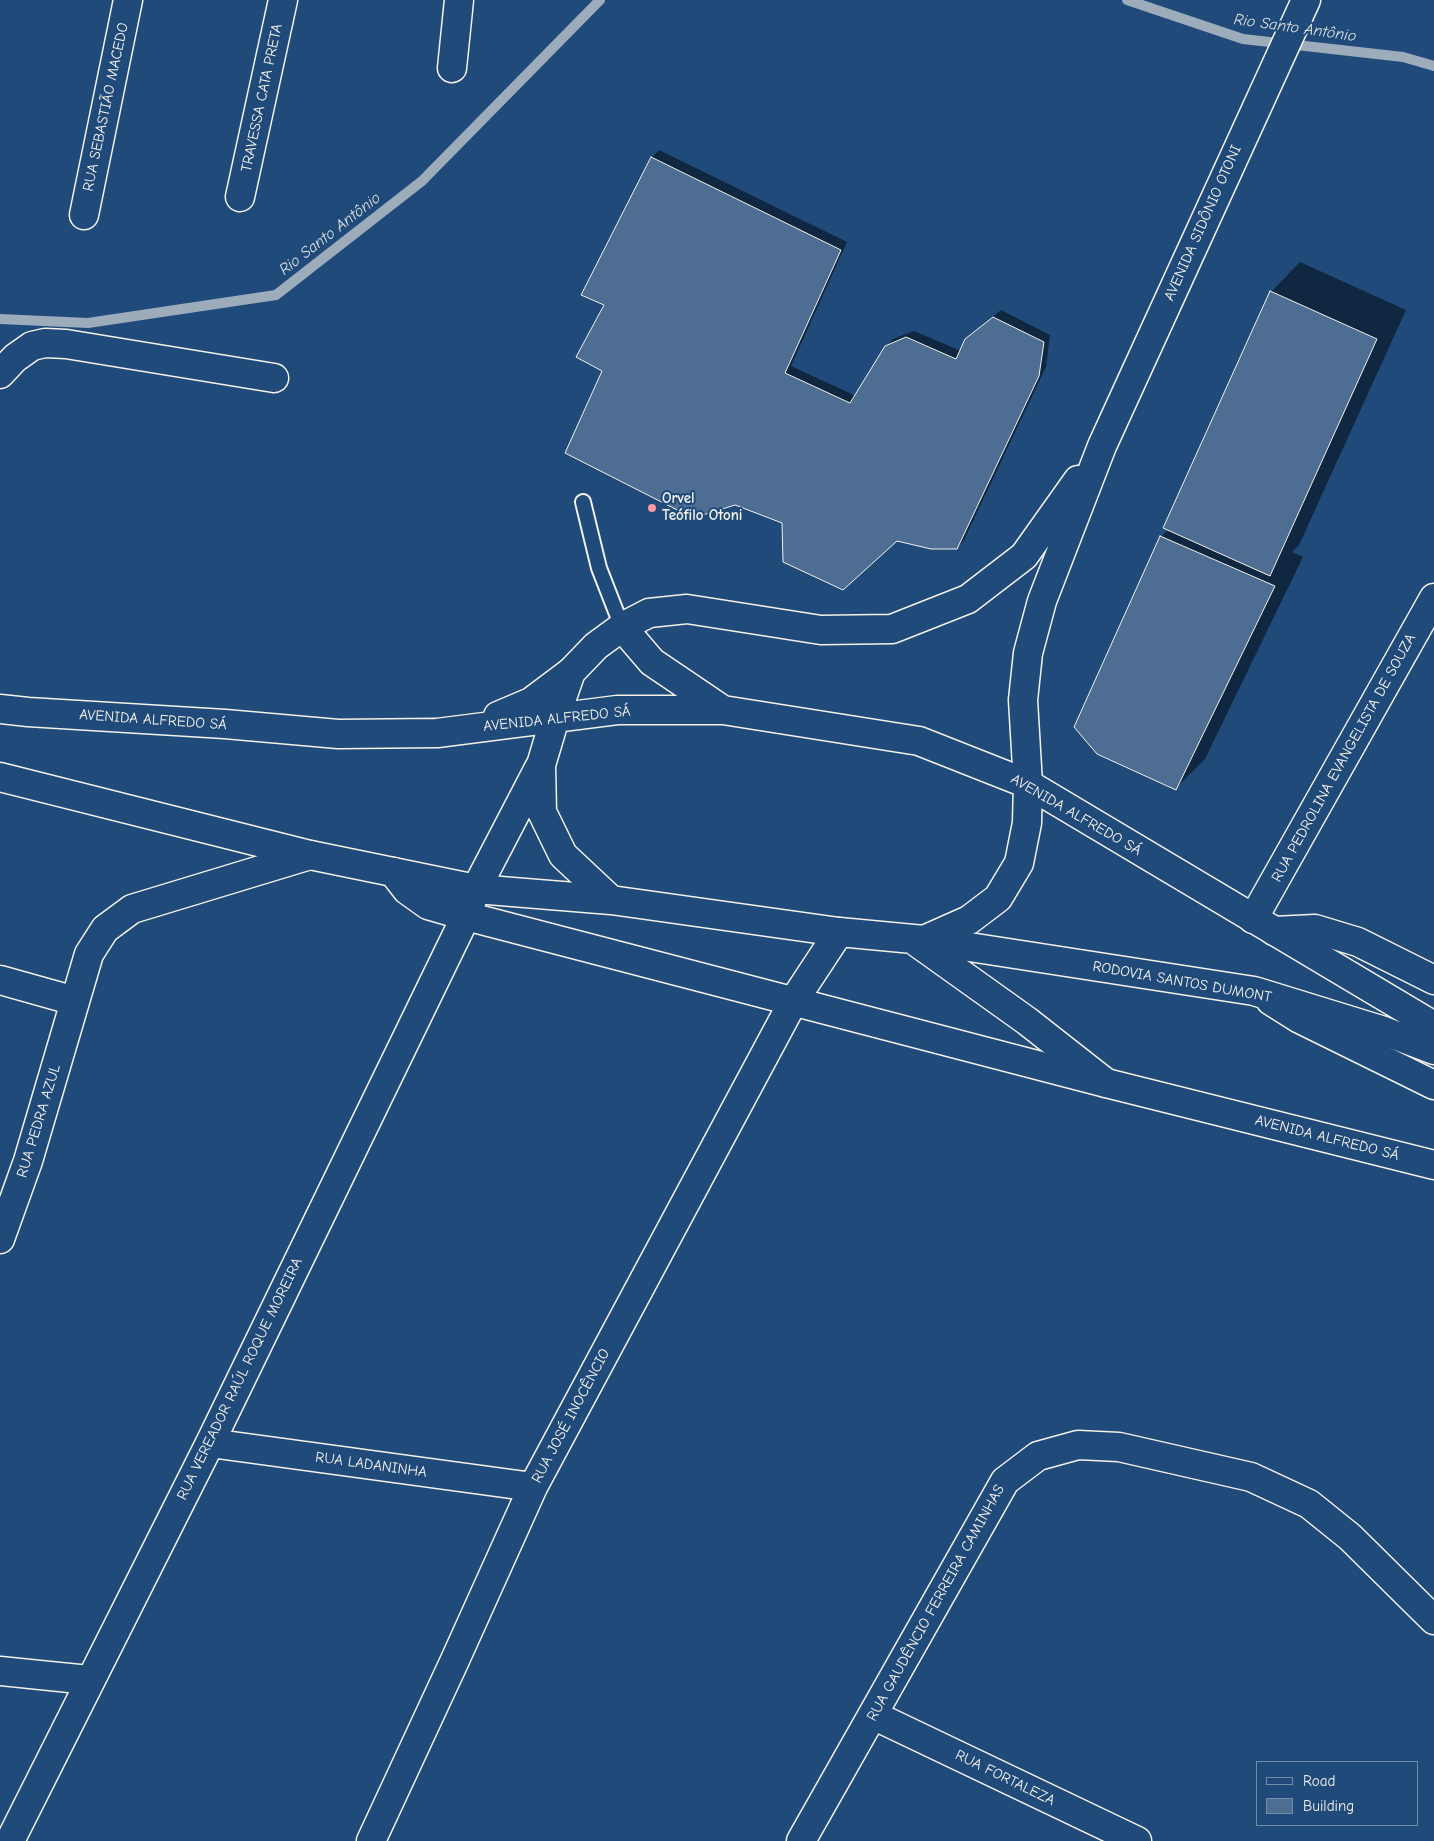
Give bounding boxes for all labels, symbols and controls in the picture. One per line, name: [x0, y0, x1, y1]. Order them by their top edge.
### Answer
water label: Rio Santo Antônio: [1233, 10, 1357, 46]
street label: RUA SEBASTIÃO MACEDO: [79, 21, 133, 193]
street label: TRAVESSA CATA PRETA: [238, 22, 286, 174]
street label: AVENIDA SIDÔNIO OTONI: [1160, 142, 1246, 304]
water label: Rio Santo Antônio: [275, 188, 385, 280]
place label: Orvel Teófilo Otoni: [662, 490, 742, 525]
marker: Orvel Teófilo Otoni: [646, 502, 658, 514]
street label: RUA PEDROLINA EVANGELISTA DE SOUZA: [1268, 631, 1420, 885]
street label: AVENIDA ALFREDO SÁ: [482, 702, 632, 736]
street label: AVENIDA ALFREDO SÁ: [79, 706, 227, 734]
street label: AVENIDA ALFREDO SÁ: [1007, 770, 1145, 860]
street label: RODOVIA SANTOS DUMONT: [1091, 957, 1273, 1007]
street label: RUA PEDRA AZUL: [13, 1062, 65, 1180]
street label: AVENIDA ALFREDO SÁ: [1253, 1111, 1401, 1165]
street label: RUA VEREADOR RAÚL ROQUE MOREIRA: [173, 1255, 307, 1503]
street label: RUA JOSÉ INOCÊNCIO: [528, 1346, 614, 1486]
street label: RUA LADANINHA: [314, 1448, 428, 1482]
street label: RUA GAUDÊNCIO FERREIRA CAMINHAS: [863, 1482, 1009, 1724]
street label: RUA FORTALEZA: [952, 1746, 1058, 1810]
legend: [1256, 1761, 1419, 1826]
text: Road: [1303, 1772, 1335, 1790]
text: Building: [1303, 1797, 1354, 1815]

